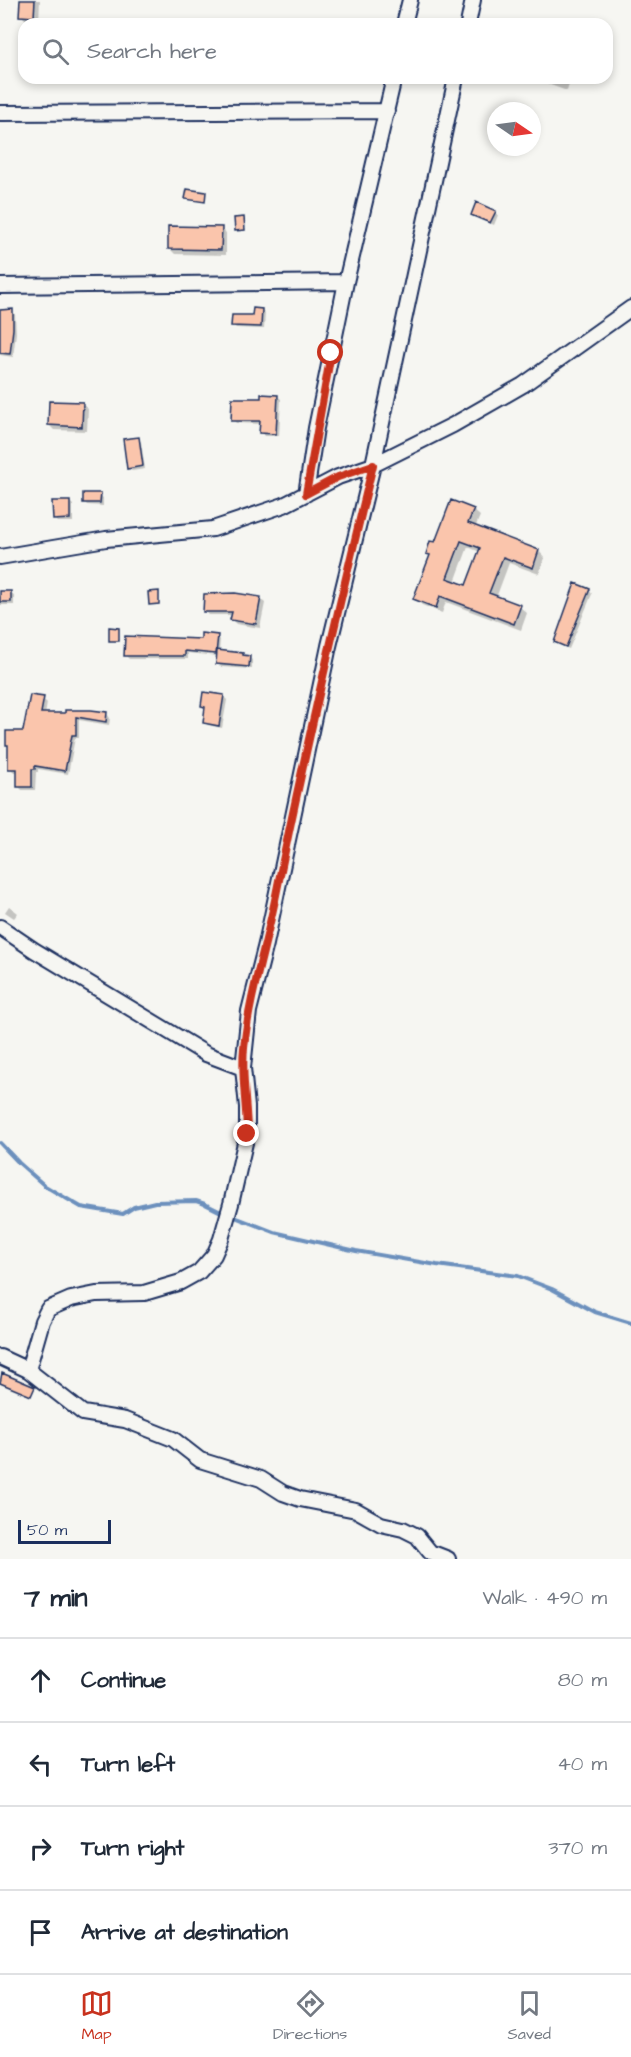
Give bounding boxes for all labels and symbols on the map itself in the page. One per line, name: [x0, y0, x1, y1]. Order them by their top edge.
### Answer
north arrow: [487, 102, 541, 156]
route start: [317, 339, 343, 365]
route end: [233, 1120, 259, 1146]
scale bar: [18, 1517, 111, 1544]

